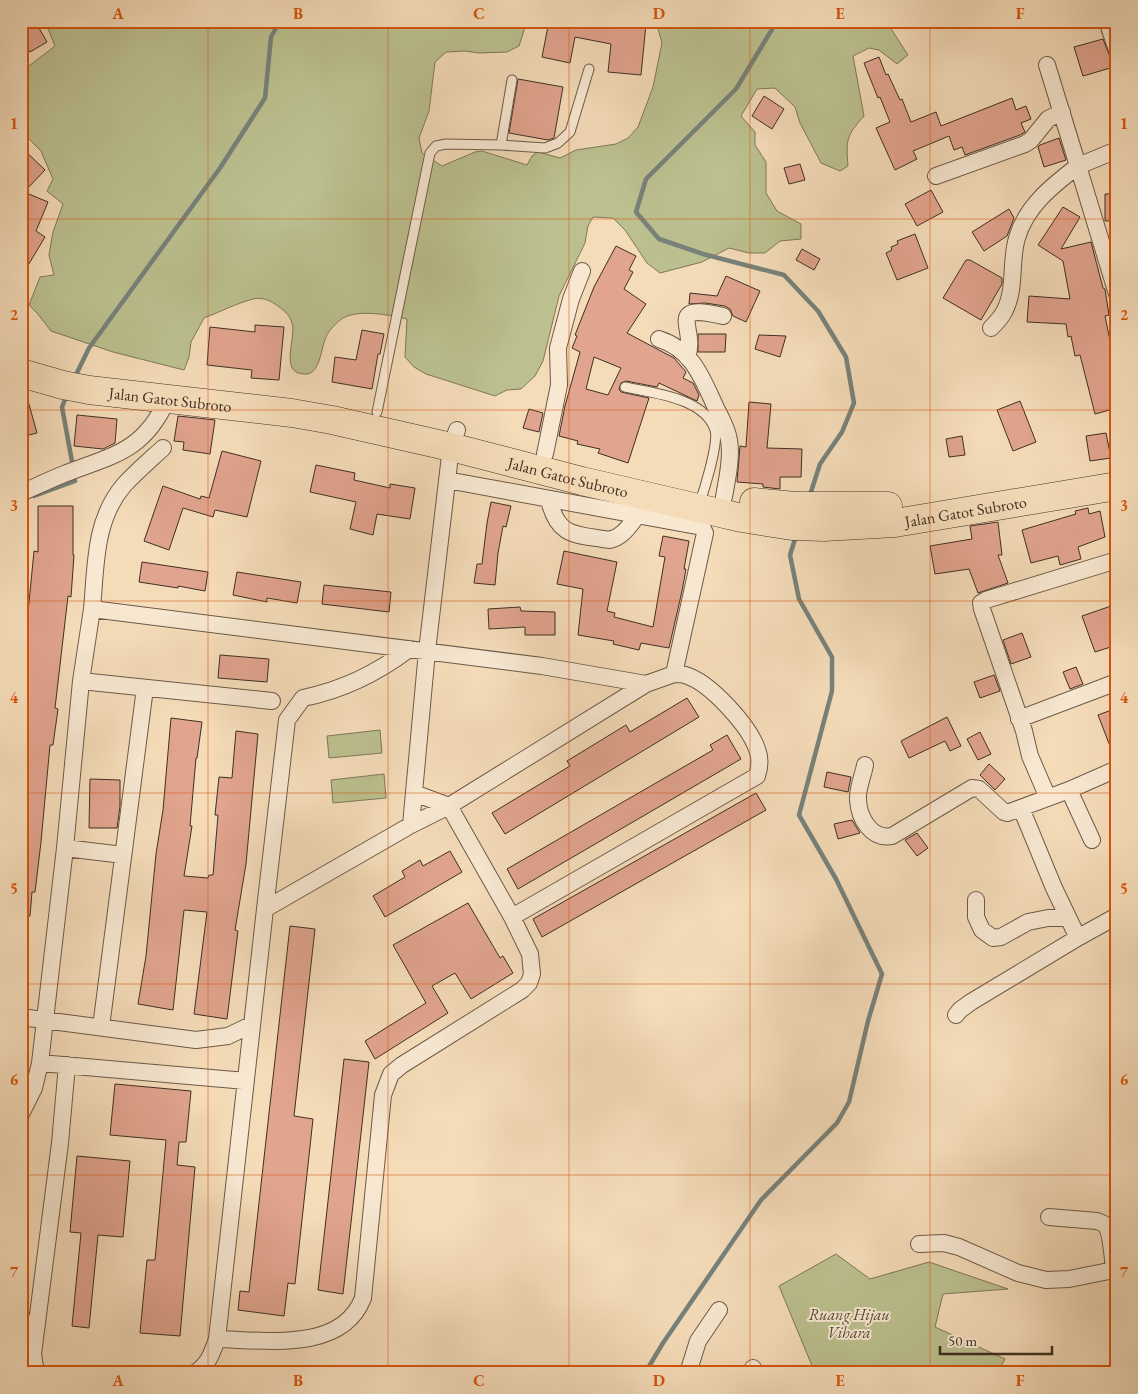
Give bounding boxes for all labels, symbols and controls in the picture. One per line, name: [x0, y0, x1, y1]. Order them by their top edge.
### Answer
text: A: [111, 3, 124, 24]
text: B: [293, 3, 303, 24]
text: C: [473, 3, 485, 24]
text: D: [653, 3, 665, 24]
text: E: [835, 3, 845, 24]
text: F: [1016, 3, 1025, 24]
text: 1: [10, 113, 18, 134]
text: 1: [1120, 113, 1128, 134]
text: 2: [10, 304, 19, 325]
text: 2: [1120, 304, 1129, 325]
street label: Jalan Gatot Subroto: [106, 382, 233, 417]
street label: Jalan Gatot Subroto: [504, 452, 630, 502]
street label: Jalan Gatot Subroto: [901, 491, 1028, 533]
text: 3: [10, 495, 18, 516]
text: 3: [1120, 495, 1128, 516]
text: 4: [10, 687, 19, 708]
text: 4: [1120, 687, 1129, 708]
text: 5: [10, 878, 18, 899]
text: 5: [1120, 878, 1128, 899]
text: 6: [10, 1069, 19, 1090]
text: 6: [1120, 1069, 1129, 1090]
text: 7: [10, 1261, 19, 1282]
text: 7: [1120, 1261, 1129, 1282]
park label: Ruang Hijau Vihara: [808, 1304, 890, 1343]
scale bar: [940, 1324, 1053, 1356]
text: 50 m: [948, 1331, 977, 1350]
text: A: [111, 1370, 124, 1391]
text: B: [293, 1370, 303, 1391]
text: C: [473, 1370, 485, 1391]
text: D: [653, 1370, 665, 1391]
text: E: [835, 1370, 845, 1391]
text: F: [1016, 1370, 1025, 1391]

